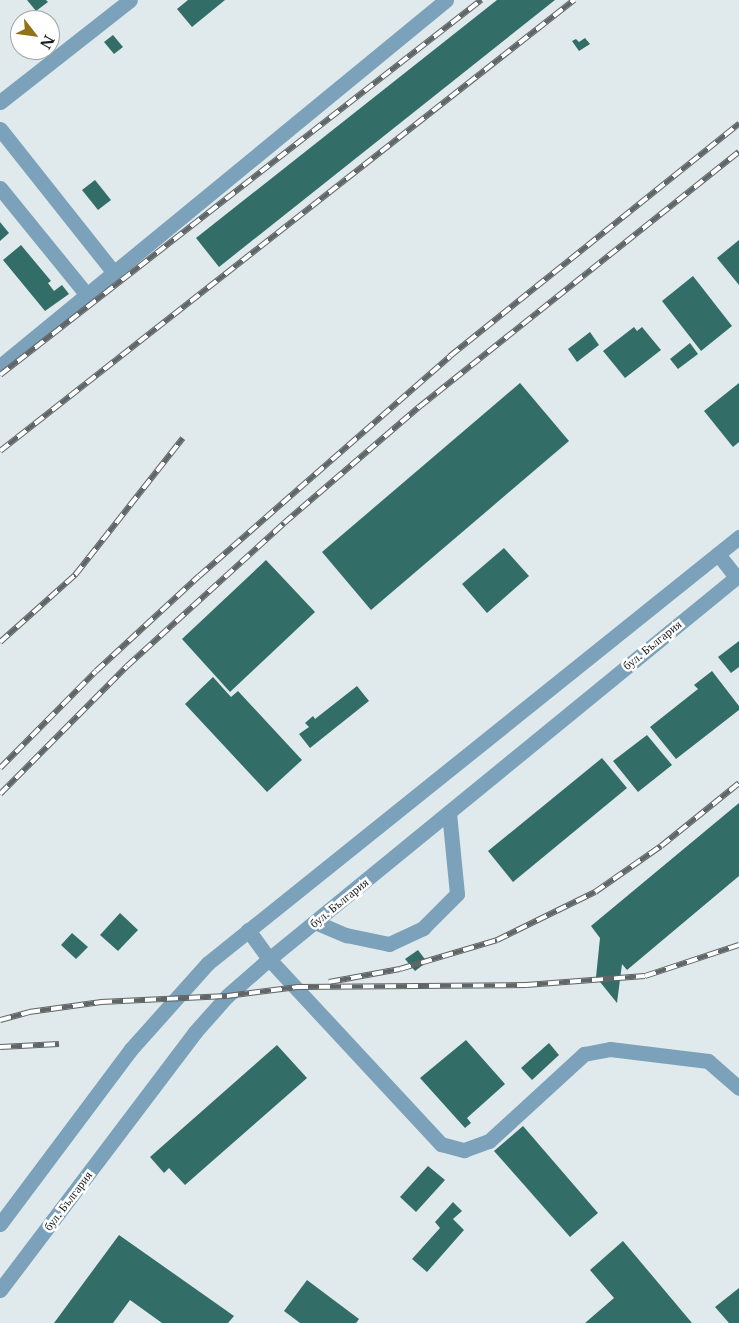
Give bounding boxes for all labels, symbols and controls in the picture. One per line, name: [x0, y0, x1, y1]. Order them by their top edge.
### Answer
north arrow: [10, 10, 60, 60]
text: N: [36, 32, 58, 52]
street label: бул. България: [620, 617, 684, 673]
street label: бул. България: [307, 875, 371, 931]
street label: бул. България: [41, 1168, 95, 1234]

